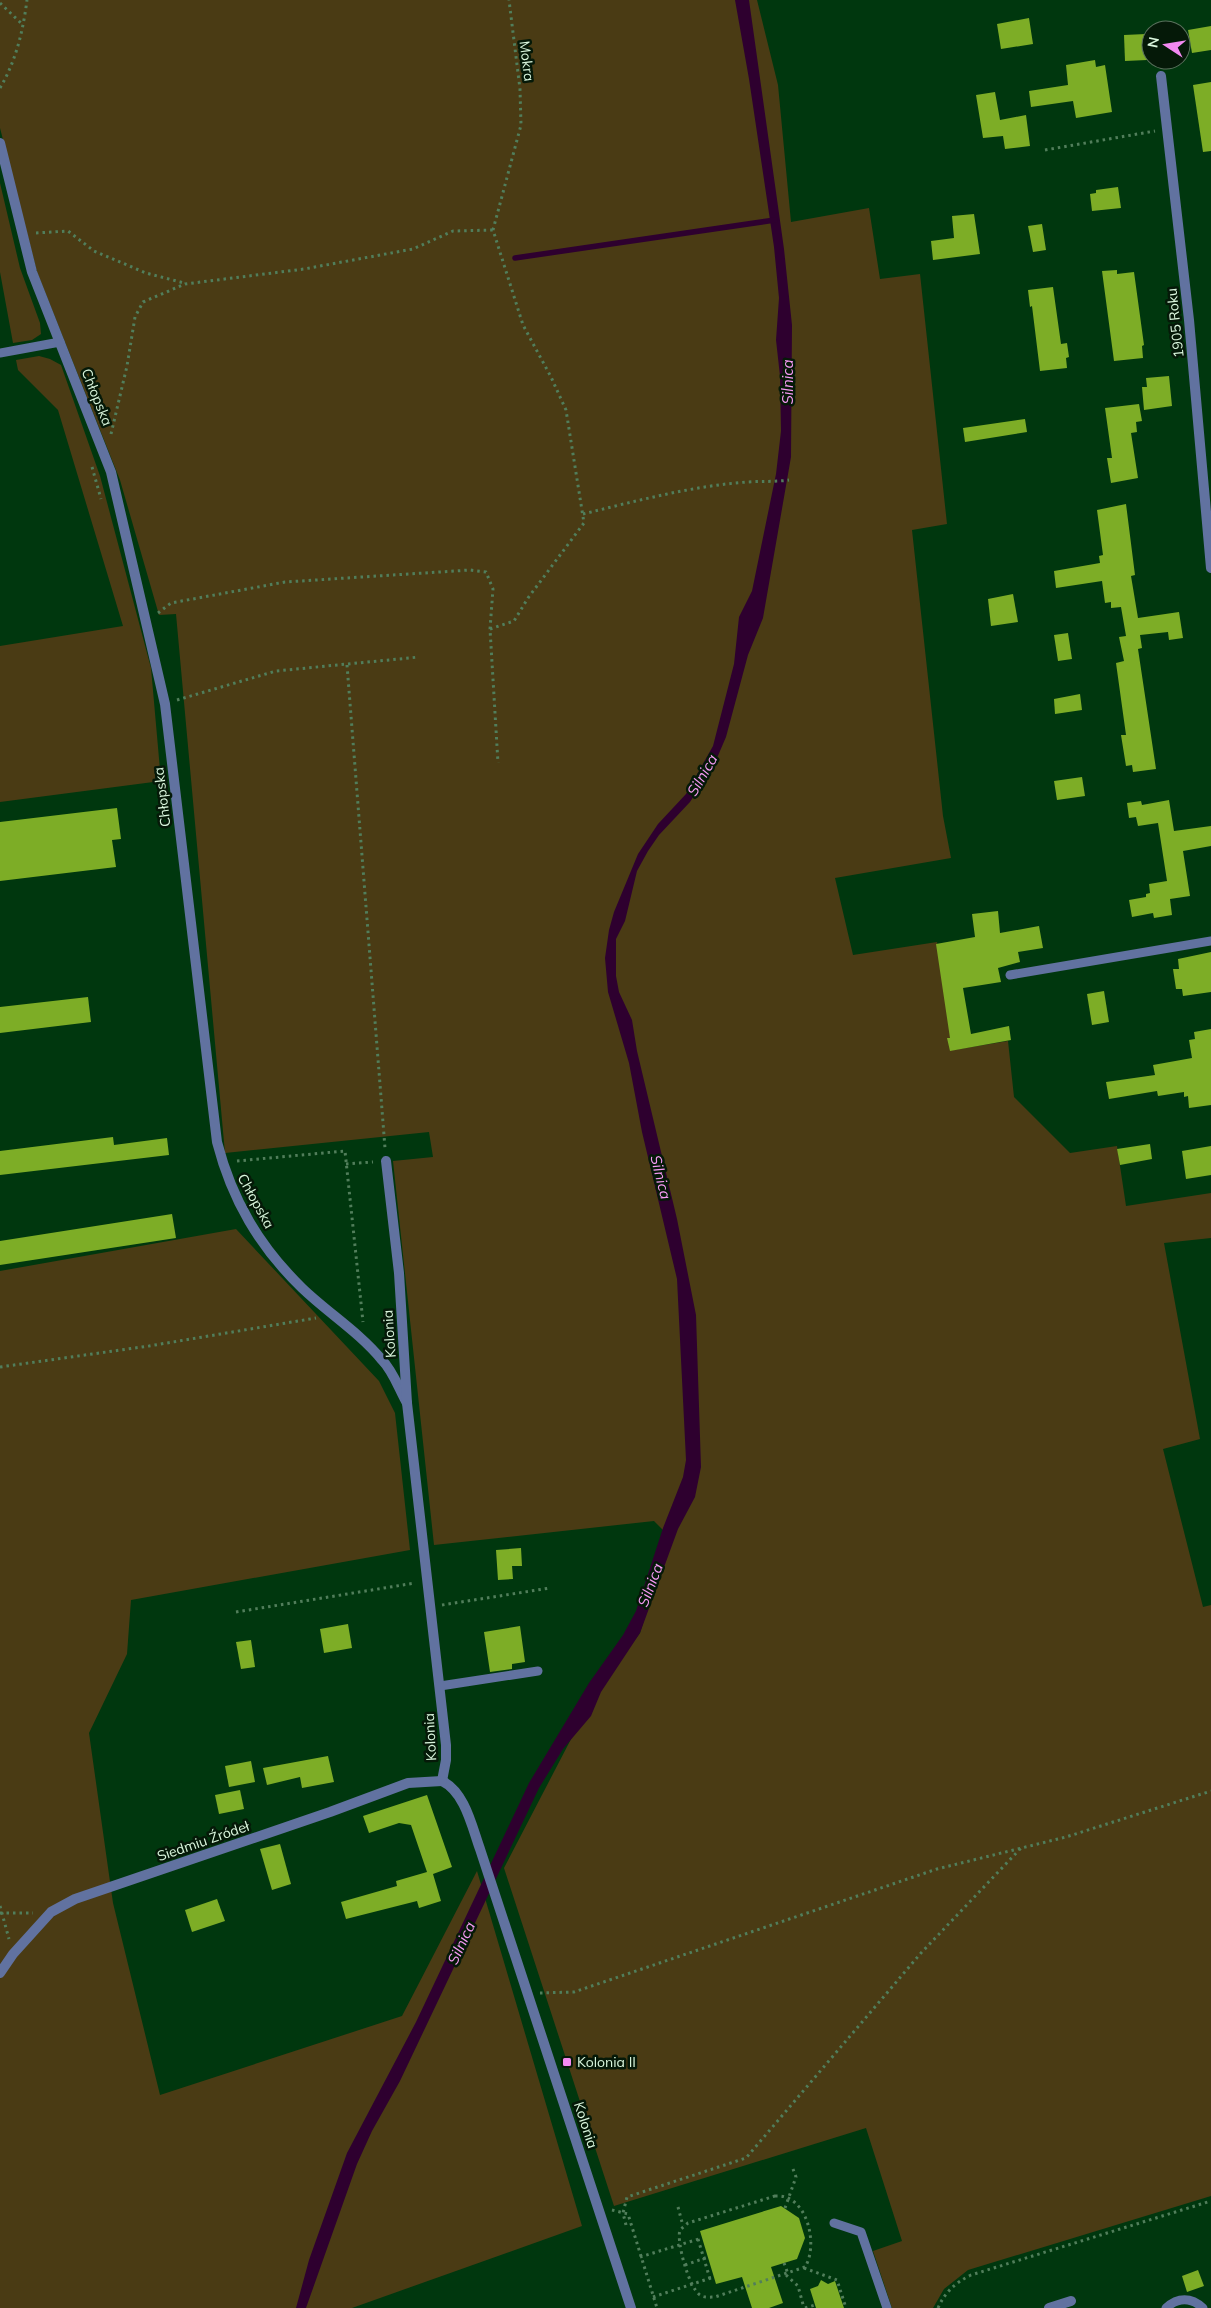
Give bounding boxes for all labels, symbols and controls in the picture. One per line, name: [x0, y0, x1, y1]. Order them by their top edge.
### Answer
north arrow: [1141, 20, 1191, 70]
text: N: [1143, 35, 1163, 49]
street label: Mokra: [516, 40, 538, 82]
street label: 1905 Roku: [1162, 287, 1188, 359]
water label: Silnica: [778, 359, 797, 405]
street label: Chłopska: [77, 366, 117, 428]
water label: Silnica: [682, 751, 722, 799]
street label: Chłopska: [149, 766, 175, 828]
water label: Silnica: [646, 1153, 676, 1201]
street label: Chłopska: [234, 1170, 278, 1232]
street label: Kolonia: [378, 1309, 400, 1359]
water label: Silnica: [633, 1560, 667, 1610]
street label: Kolonia: [420, 1713, 440, 1761]
street label: Siedmiu Źródeł: [155, 1817, 252, 1865]
water label: Silnica: [443, 1918, 479, 1968]
place label: Kolonia II: [577, 2053, 636, 2071]
marker: Kolonia II: [561, 2056, 573, 2068]
street label: Kolonia: [570, 2099, 602, 2151]

